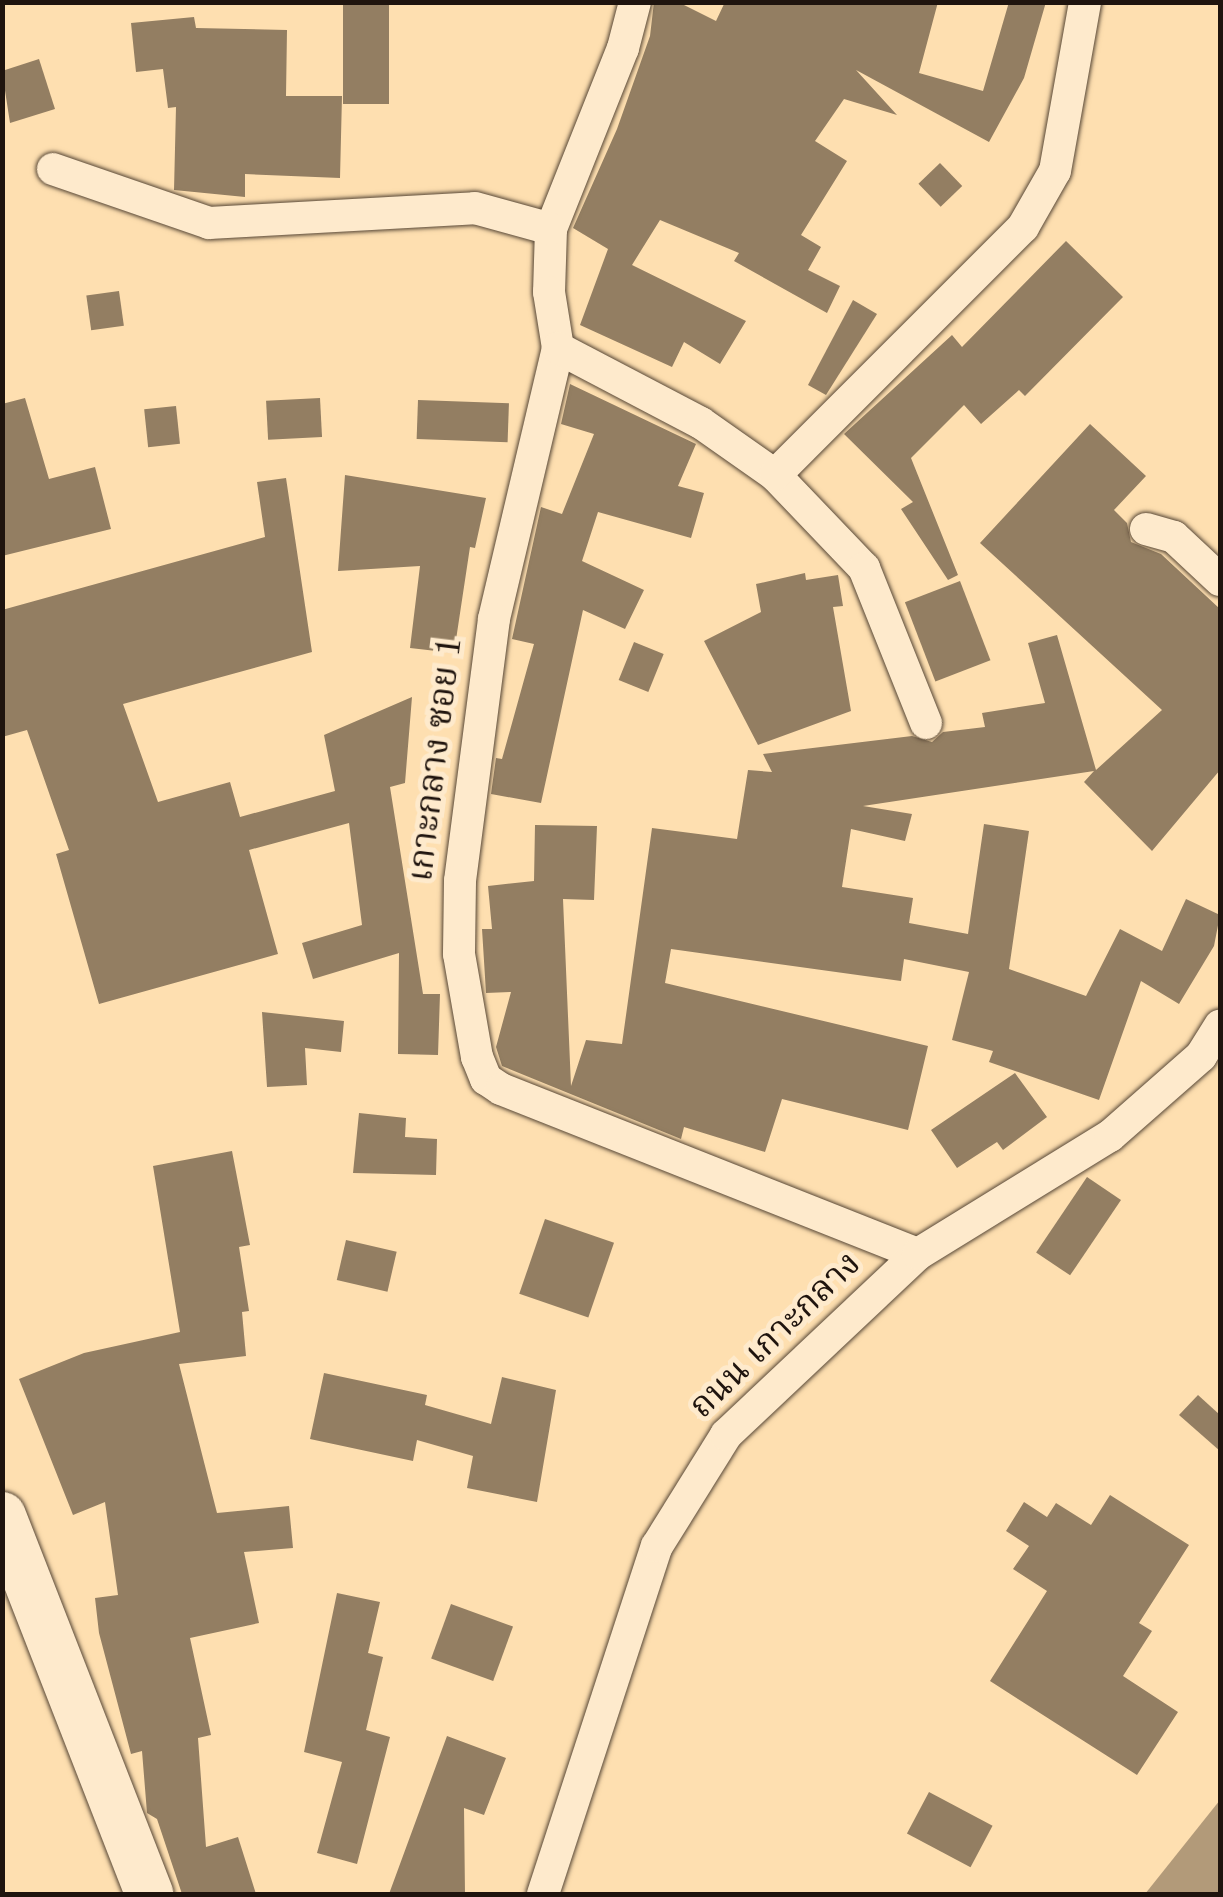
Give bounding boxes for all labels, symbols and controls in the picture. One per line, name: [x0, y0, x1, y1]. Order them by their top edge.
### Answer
street label: เกาะกลาง ซอย 1: [401, 634, 473, 884]
street label: ถนน เกาะกลาง: [682, 1244, 870, 1428]

